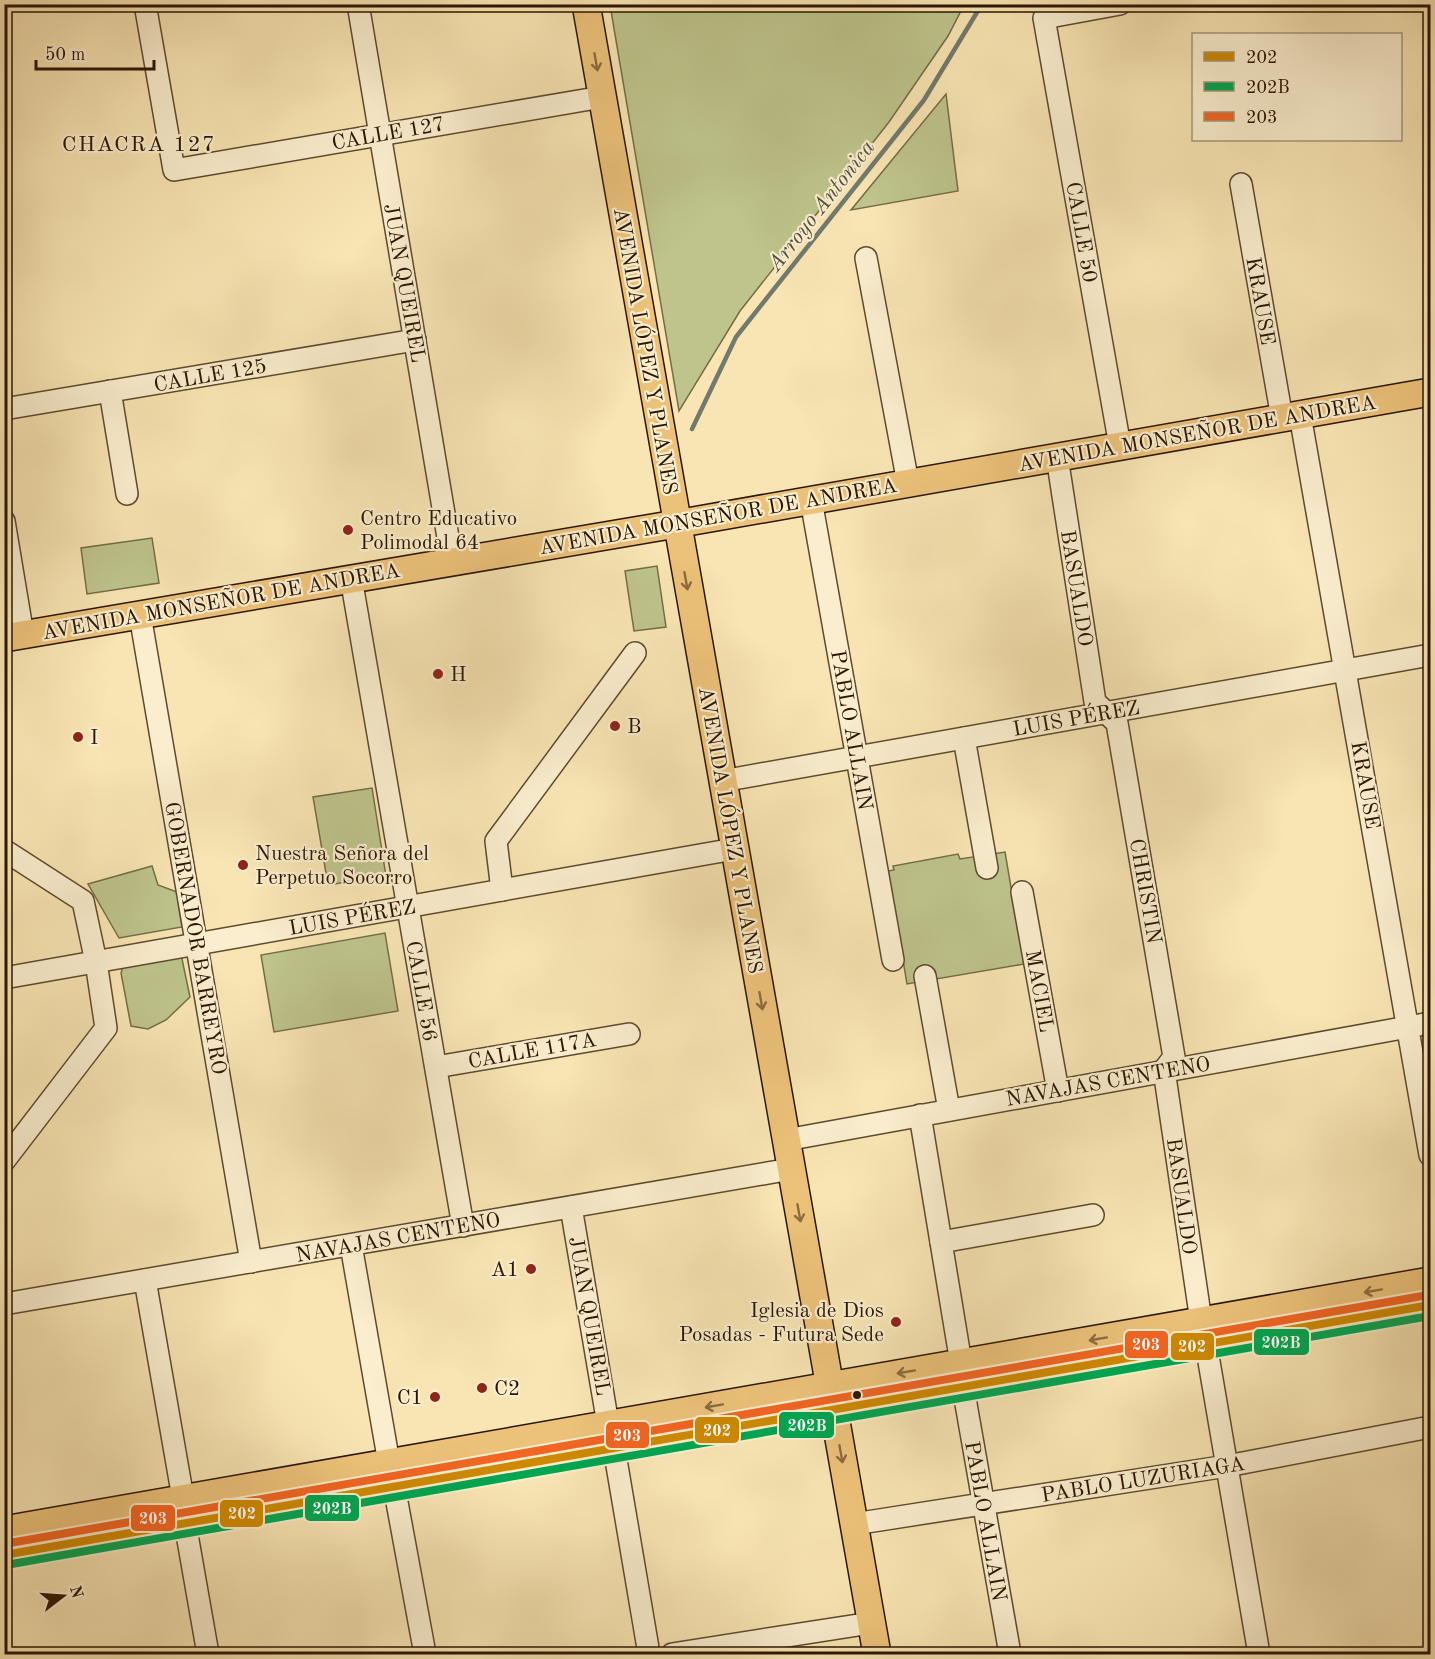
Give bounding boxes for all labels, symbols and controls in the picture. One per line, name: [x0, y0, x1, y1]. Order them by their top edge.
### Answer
scale bar: [36, 33, 154, 71]
legend: [1192, 33, 1402, 141]
text: 50 m: [45, 46, 85, 64]
text: 202: [1246, 49, 1277, 67]
one-way arrow: [591, 52, 602, 71]
text: 202B: [1246, 79, 1290, 97]
text: 203: [1246, 109, 1277, 127]
street label: CALLE 127: [330, 114, 446, 155]
district label: CHACRA 127: [62, 134, 216, 156]
water label: Arroyo Antonica: [763, 136, 879, 277]
street label: CALLE 50: [1061, 180, 1100, 284]
street label: JUAN QUEIREL: [379, 202, 428, 364]
street label: AVENIDA LÓPEZ Y PLANES: [609, 205, 685, 496]
street label: KRAUSE: [1241, 256, 1278, 347]
street label: CALLE 125: [152, 356, 268, 397]
street label: AVENIDA MONSEÑOR DE ANDREA: [1016, 388, 1378, 476]
street label: AVENIDA MONSEÑOR DE ANDREA: [537, 471, 899, 559]
place label: Centro Educativo Polimodal 64: [360, 509, 517, 554]
marker: Centro Educativo Polimodal 64: [341, 523, 355, 537]
street label: BASUALDO: [1056, 528, 1095, 648]
street label: AVENIDA MONSEÑOR DE ANDREA: [40, 556, 402, 644]
one-way arrow: [681, 571, 692, 591]
street label: PABLO ALLAIN: [826, 648, 875, 812]
place label: H: [450, 665, 467, 686]
marker: H: [431, 667, 445, 681]
street label: AVENIDA LÓPEZ Y PLANES: [694, 684, 770, 975]
street label: LUIS PÉREZ: [1011, 694, 1141, 741]
place label: B: [627, 717, 642, 738]
marker: B: [608, 719, 622, 733]
place label: I: [90, 728, 98, 749]
marker: I: [71, 730, 85, 744]
street label: KRAUSE: [1346, 740, 1383, 831]
street label: GOBERNADOR BARREYRO: [160, 800, 229, 1076]
street label: CHRISTIN: [1125, 837, 1164, 945]
place label: Nuestra Señora del Perpetuo Socorro: [255, 844, 429, 889]
marker: Nuestra Señora del Perpetuo Socorro: [236, 858, 250, 872]
street label: LUIS PÉREZ: [287, 893, 417, 940]
street label: CALLE 56: [401, 939, 440, 1043]
street label: MACIEL: [1021, 948, 1056, 1034]
one-way arrow: [756, 990, 767, 1010]
street label: CALLE 117A: [466, 1030, 598, 1073]
street label: NAVAJAS CENTENO: [1004, 1054, 1212, 1111]
street label: BASUALDO: [1162, 1136, 1199, 1256]
one-way arrow: [794, 1203, 805, 1223]
street label: NAVAJAS CENTENO: [294, 1210, 502, 1267]
street label: JUAN QUEIREL: [564, 1235, 613, 1397]
place label: A1: [491, 1260, 519, 1281]
marker: A1: [524, 1262, 538, 1276]
one-way arrow: [1364, 1285, 1383, 1296]
place label: Iglesia de Dios Posadas - Futura Sede: [679, 1301, 884, 1346]
marker: Iglesia de Dios Posadas - Futura Sede: [889, 1315, 903, 1329]
line badge: 202B: [1253, 1328, 1310, 1356]
line badge: 203: [1124, 1330, 1169, 1359]
line badge: 202: [1170, 1332, 1215, 1361]
one-way arrow: [1089, 1333, 1108, 1344]
text: 202B: [1261, 1336, 1301, 1352]
text: 203: [1132, 1338, 1160, 1354]
text: 202: [1178, 1340, 1206, 1356]
one-way arrow: [897, 1367, 916, 1378]
place label: C2: [494, 1379, 520, 1400]
marker: C2: [475, 1381, 489, 1395]
place label: C1: [397, 1388, 423, 1409]
unlabelled marker: [851, 1389, 863, 1401]
marker: C1: [428, 1390, 442, 1404]
one-way arrow: [705, 1401, 724, 1412]
line badge: 202B: [778, 1411, 835, 1439]
line badge: 202: [694, 1416, 740, 1444]
text: 202B: [787, 1419, 827, 1435]
line badge: 203: [605, 1421, 650, 1449]
text: 202: [703, 1424, 731, 1440]
text: 203: [613, 1429, 641, 1445]
street label: PABLO ALLAIN: [960, 1439, 1009, 1603]
one-way arrow: [836, 1443, 847, 1463]
street label: PABLO LUZURIAGA: [1040, 1454, 1247, 1507]
line badge: 202B: [304, 1494, 360, 1522]
line badge: 202: [219, 1499, 264, 1528]
text: 202B: [312, 1502, 352, 1518]
line badge: 203: [130, 1504, 176, 1532]
text: 202: [228, 1507, 256, 1523]
text: 203: [139, 1512, 167, 1528]
north arrow: [33, 1566, 93, 1626]
text: N: [66, 1584, 85, 1601]

